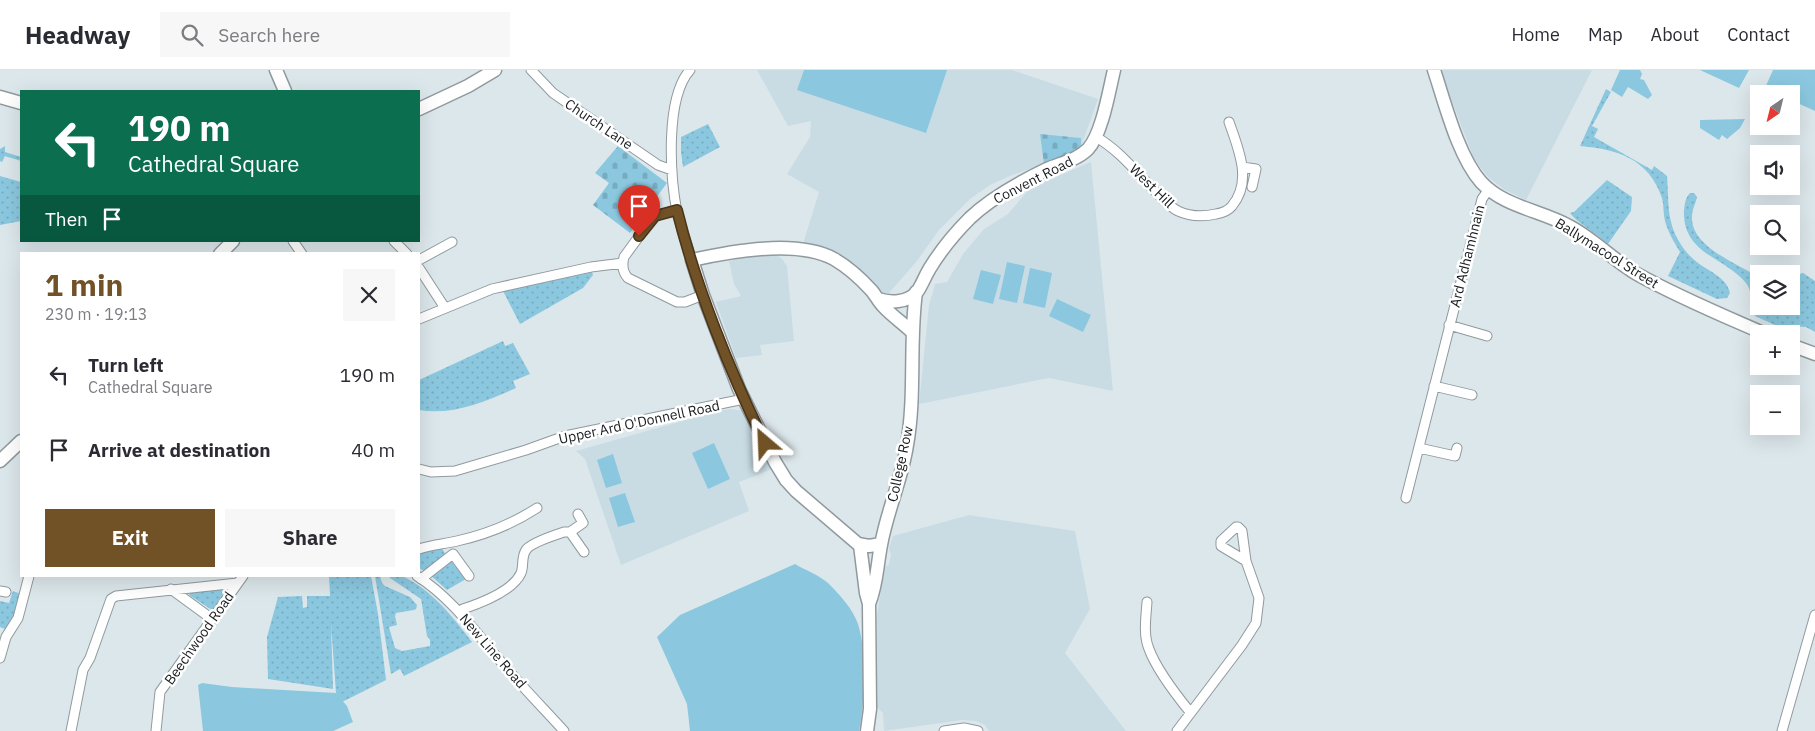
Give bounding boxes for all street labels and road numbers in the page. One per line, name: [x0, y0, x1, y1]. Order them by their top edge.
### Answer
street label: Church Lane: [562, 95, 637, 153]
street label: Convent Road: [990, 152, 1076, 208]
street label: West Hill: [1126, 160, 1178, 212]
street label: Ard Adhamhnain: [1446, 203, 1488, 309]
street label: Ballymacool Street: [1552, 214, 1662, 292]
street label: Upper Ard O'Donnell Road: [557, 396, 721, 448]
street label: College Row: [883, 424, 917, 504]
street label: Beechwood Road: [160, 588, 238, 688]
street label: New Line Road: [456, 610, 530, 692]

